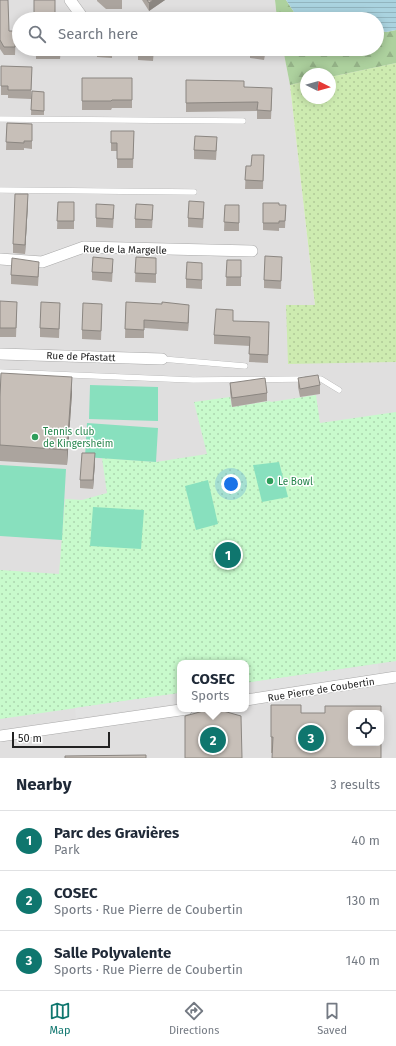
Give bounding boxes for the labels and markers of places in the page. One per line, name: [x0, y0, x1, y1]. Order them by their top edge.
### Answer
place label: Tennis club de Kingersheim: [43, 426, 113, 450]
marker: Tennis club de Kingersheim: [30, 432, 40, 442]
marker: Le Bowl: [265, 476, 275, 486]
place label: Le Bowl: [278, 476, 313, 488]
pin: 1: [215, 540, 241, 570]
pin: 3: [298, 723, 324, 753]
pin: 2: [200, 725, 226, 755]

